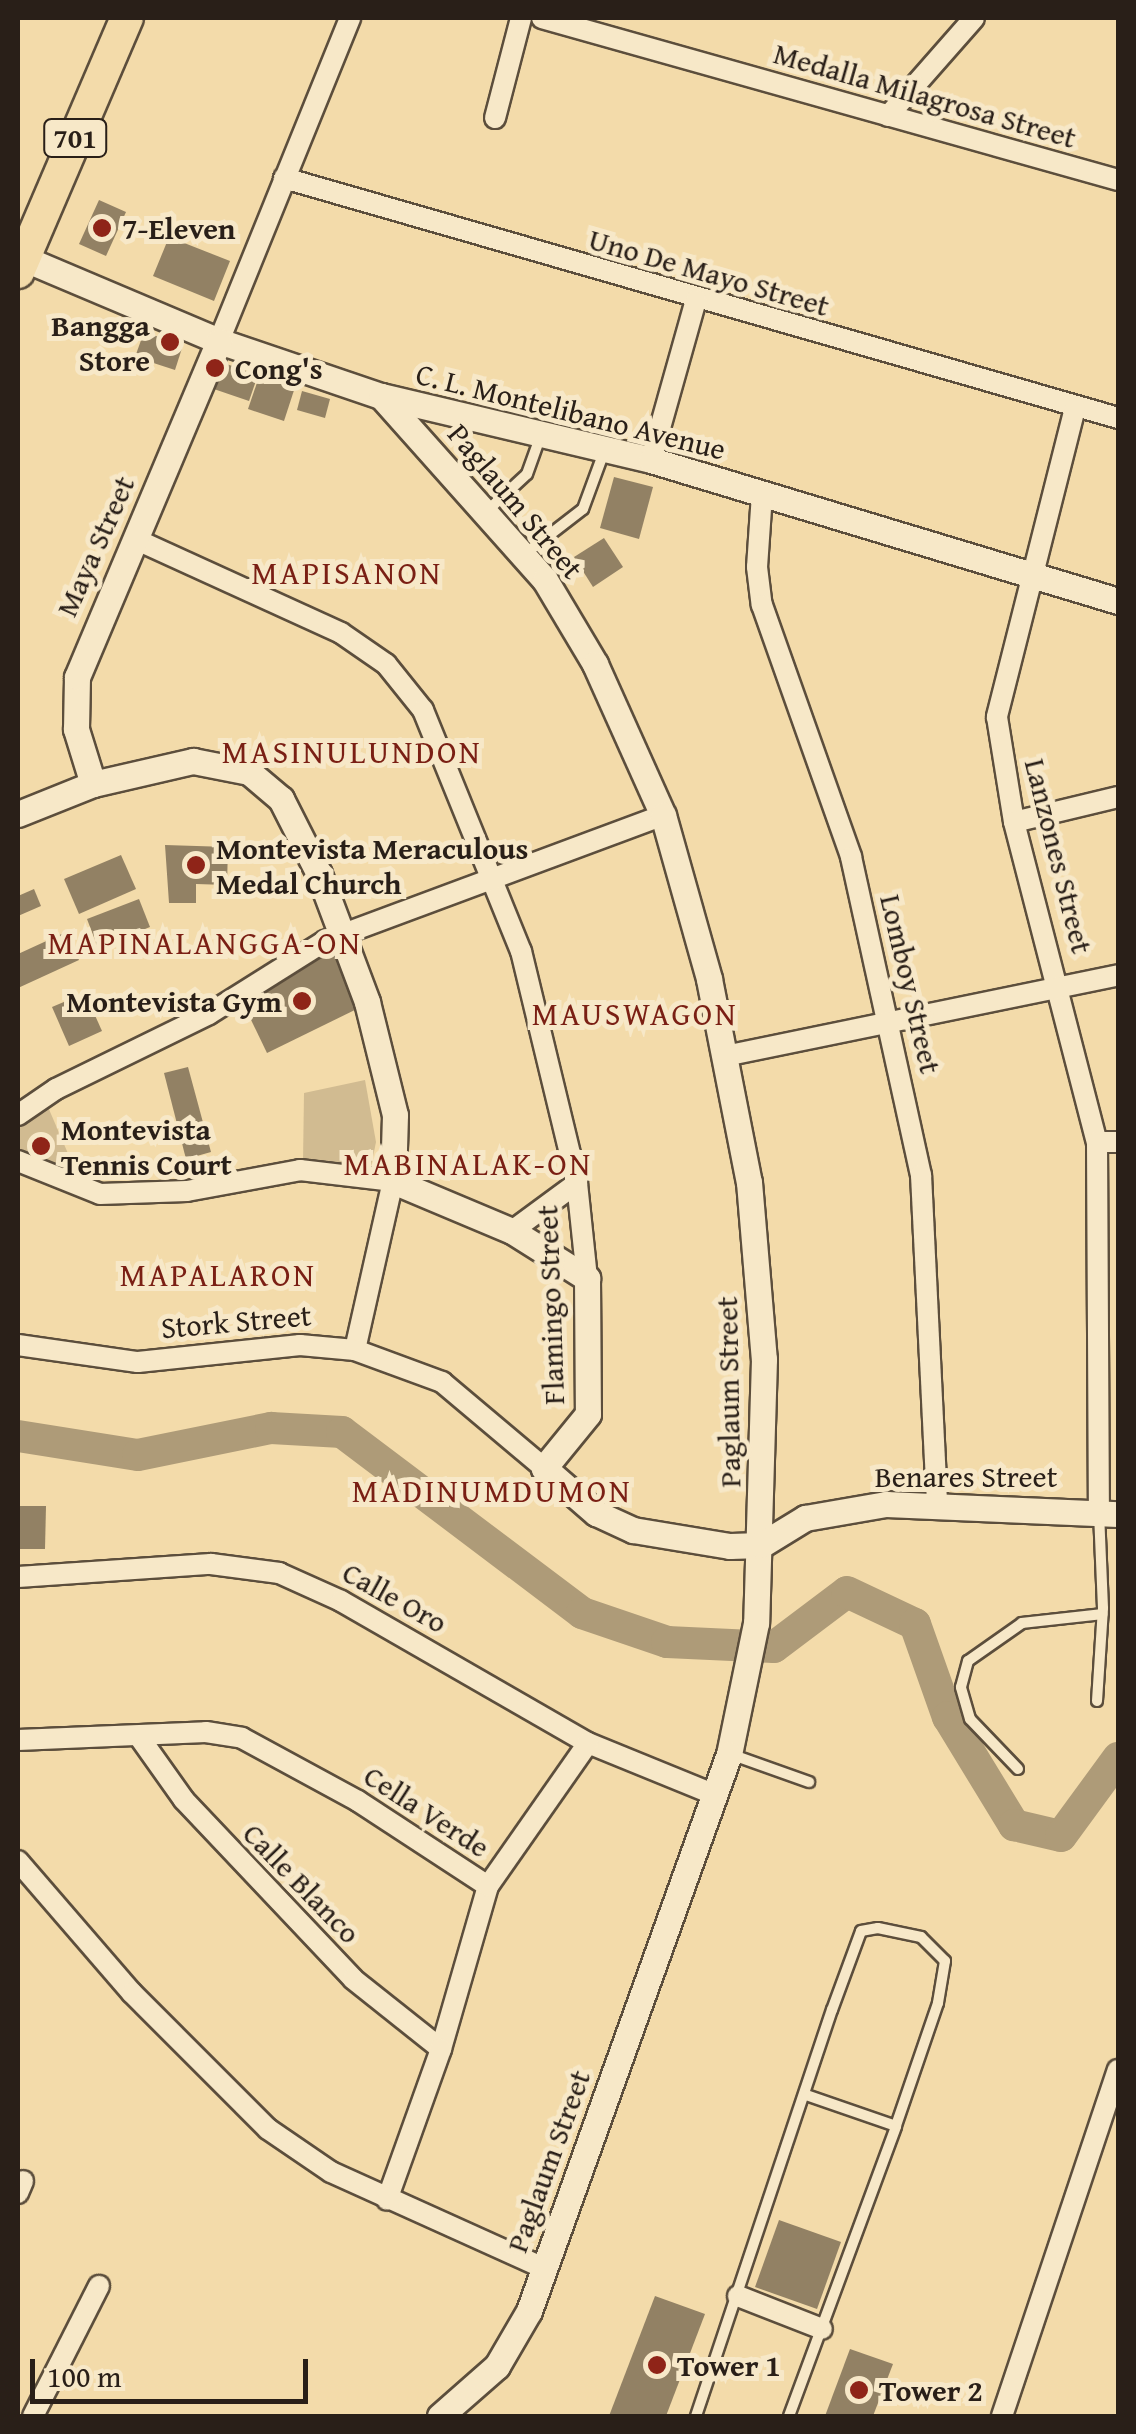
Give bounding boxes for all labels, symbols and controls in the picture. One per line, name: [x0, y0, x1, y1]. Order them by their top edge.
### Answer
street label: Medalla Milagrosa Street: [770, 35, 1080, 155]
road number: 701: [42, 115, 108, 161]
place label: 7-Eleven: [122, 210, 236, 246]
marker: 7-Eleven: [91, 217, 113, 239]
street label: Uno De Mayo Street: [585, 220, 833, 324]
place label: Bangga Store: [51, 307, 150, 378]
marker: Bangga Store: [159, 331, 181, 353]
place label: Cong's: [235, 350, 323, 386]
street label: C. L. Montelibano Avenue: [413, 355, 729, 467]
marker: Cong's: [204, 357, 226, 379]
street label: Paglaum Street: [441, 416, 591, 586]
street label: Maya Street: [48, 470, 142, 622]
district label: MAPISANON: [251, 554, 443, 592]
district label: MASINULUNDON: [222, 733, 482, 771]
street label: Lanzones Street: [1017, 755, 1101, 957]
place label: Montevista Meraculous Medal Church: [216, 830, 528, 900]
marker: Montevista Meraculous Medal Church: [185, 854, 207, 876]
street label: Lomboy Street: [873, 891, 949, 1077]
district label: MAPINALANGGA-ON: [48, 924, 362, 962]
place label: Montevista Gym: [66, 983, 282, 1019]
marker: Montevista Gym: [291, 990, 313, 1012]
district label: MAUSWAGON: [532, 995, 738, 1033]
place label: Montevista Tennis Court: [61, 1111, 232, 1182]
marker: Montevista Tennis Court: [30, 1135, 52, 1157]
district label: MABINALAK-ON: [343, 1145, 593, 1183]
street label: Flamingo Street: [529, 1205, 571, 1405]
district label: MAPALARON: [120, 1256, 316, 1294]
street label: Paglaum Street: [708, 1296, 748, 1488]
street label: Stork Street: [159, 1297, 313, 1345]
street label: Benares Street: [875, 1458, 1057, 1494]
district label: MADINUMDUMON: [352, 1472, 632, 1510]
street label: Calle Oro: [337, 1554, 453, 1640]
street label: Cella Verde: [358, 1757, 496, 1865]
street label: Calle Blanco: [236, 1815, 368, 1951]
street label: Paglaum Street: [498, 2065, 598, 2257]
scale bar: [35, 2339, 312, 2401]
place label: Tower 1: [677, 2347, 781, 2383]
text: 100 m: [47, 2354, 121, 2398]
marker: Tower 1: [646, 2354, 668, 2376]
place label: Tower 2: [879, 2372, 983, 2408]
marker: Tower 2: [848, 2379, 870, 2401]

